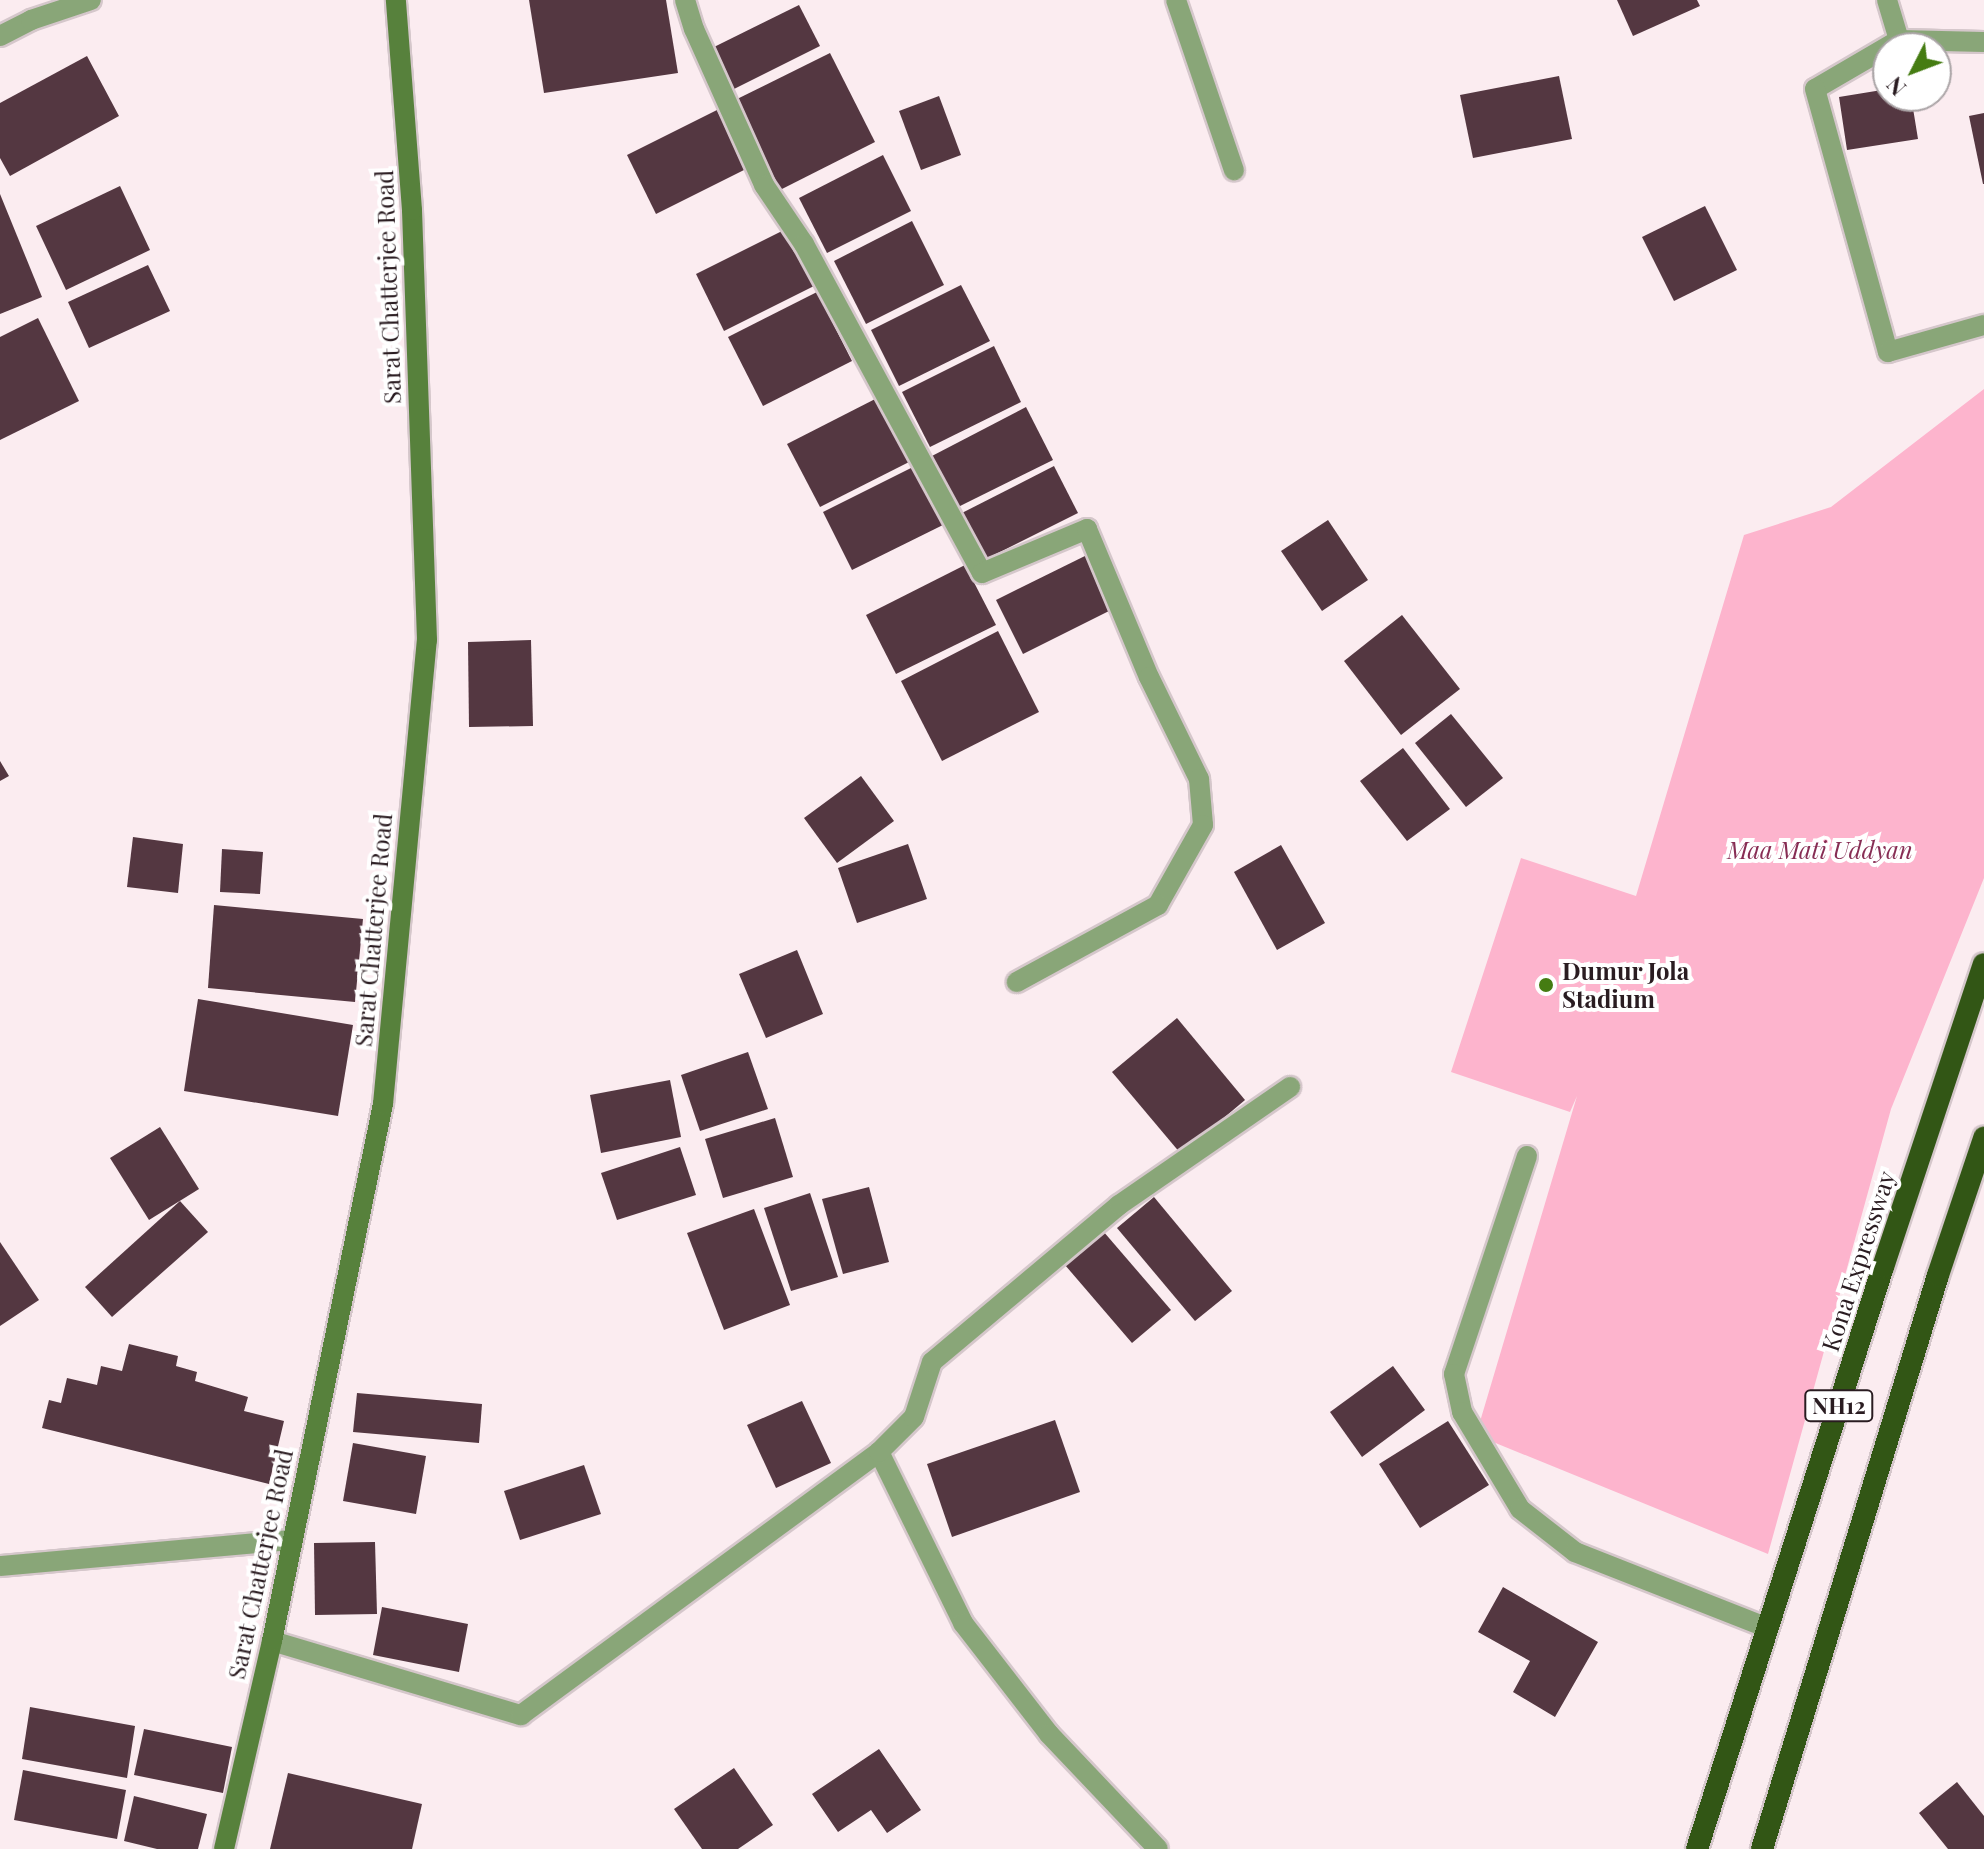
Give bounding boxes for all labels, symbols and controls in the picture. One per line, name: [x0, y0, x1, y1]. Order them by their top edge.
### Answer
north arrow: [1872, 32, 1952, 112]
text: N: [1879, 71, 1912, 103]
street label: Sarat Chatterjee Road: [370, 169, 406, 405]
street label: Sarat Chatterjee Road: [348, 812, 398, 1048]
park label: Maa Mati Uddyan: [1727, 836, 1913, 864]
place label: Dumur Jola Stadium: [1562, 957, 1690, 1013]
marker: Dumur Jola Stadium: [1537, 976, 1555, 994]
street label: Kona Expressway: [1815, 1167, 1901, 1355]
road number: NH12: [1803, 1388, 1875, 1424]
street label: Sarat Chatterjee Road: [222, 1446, 298, 1682]

